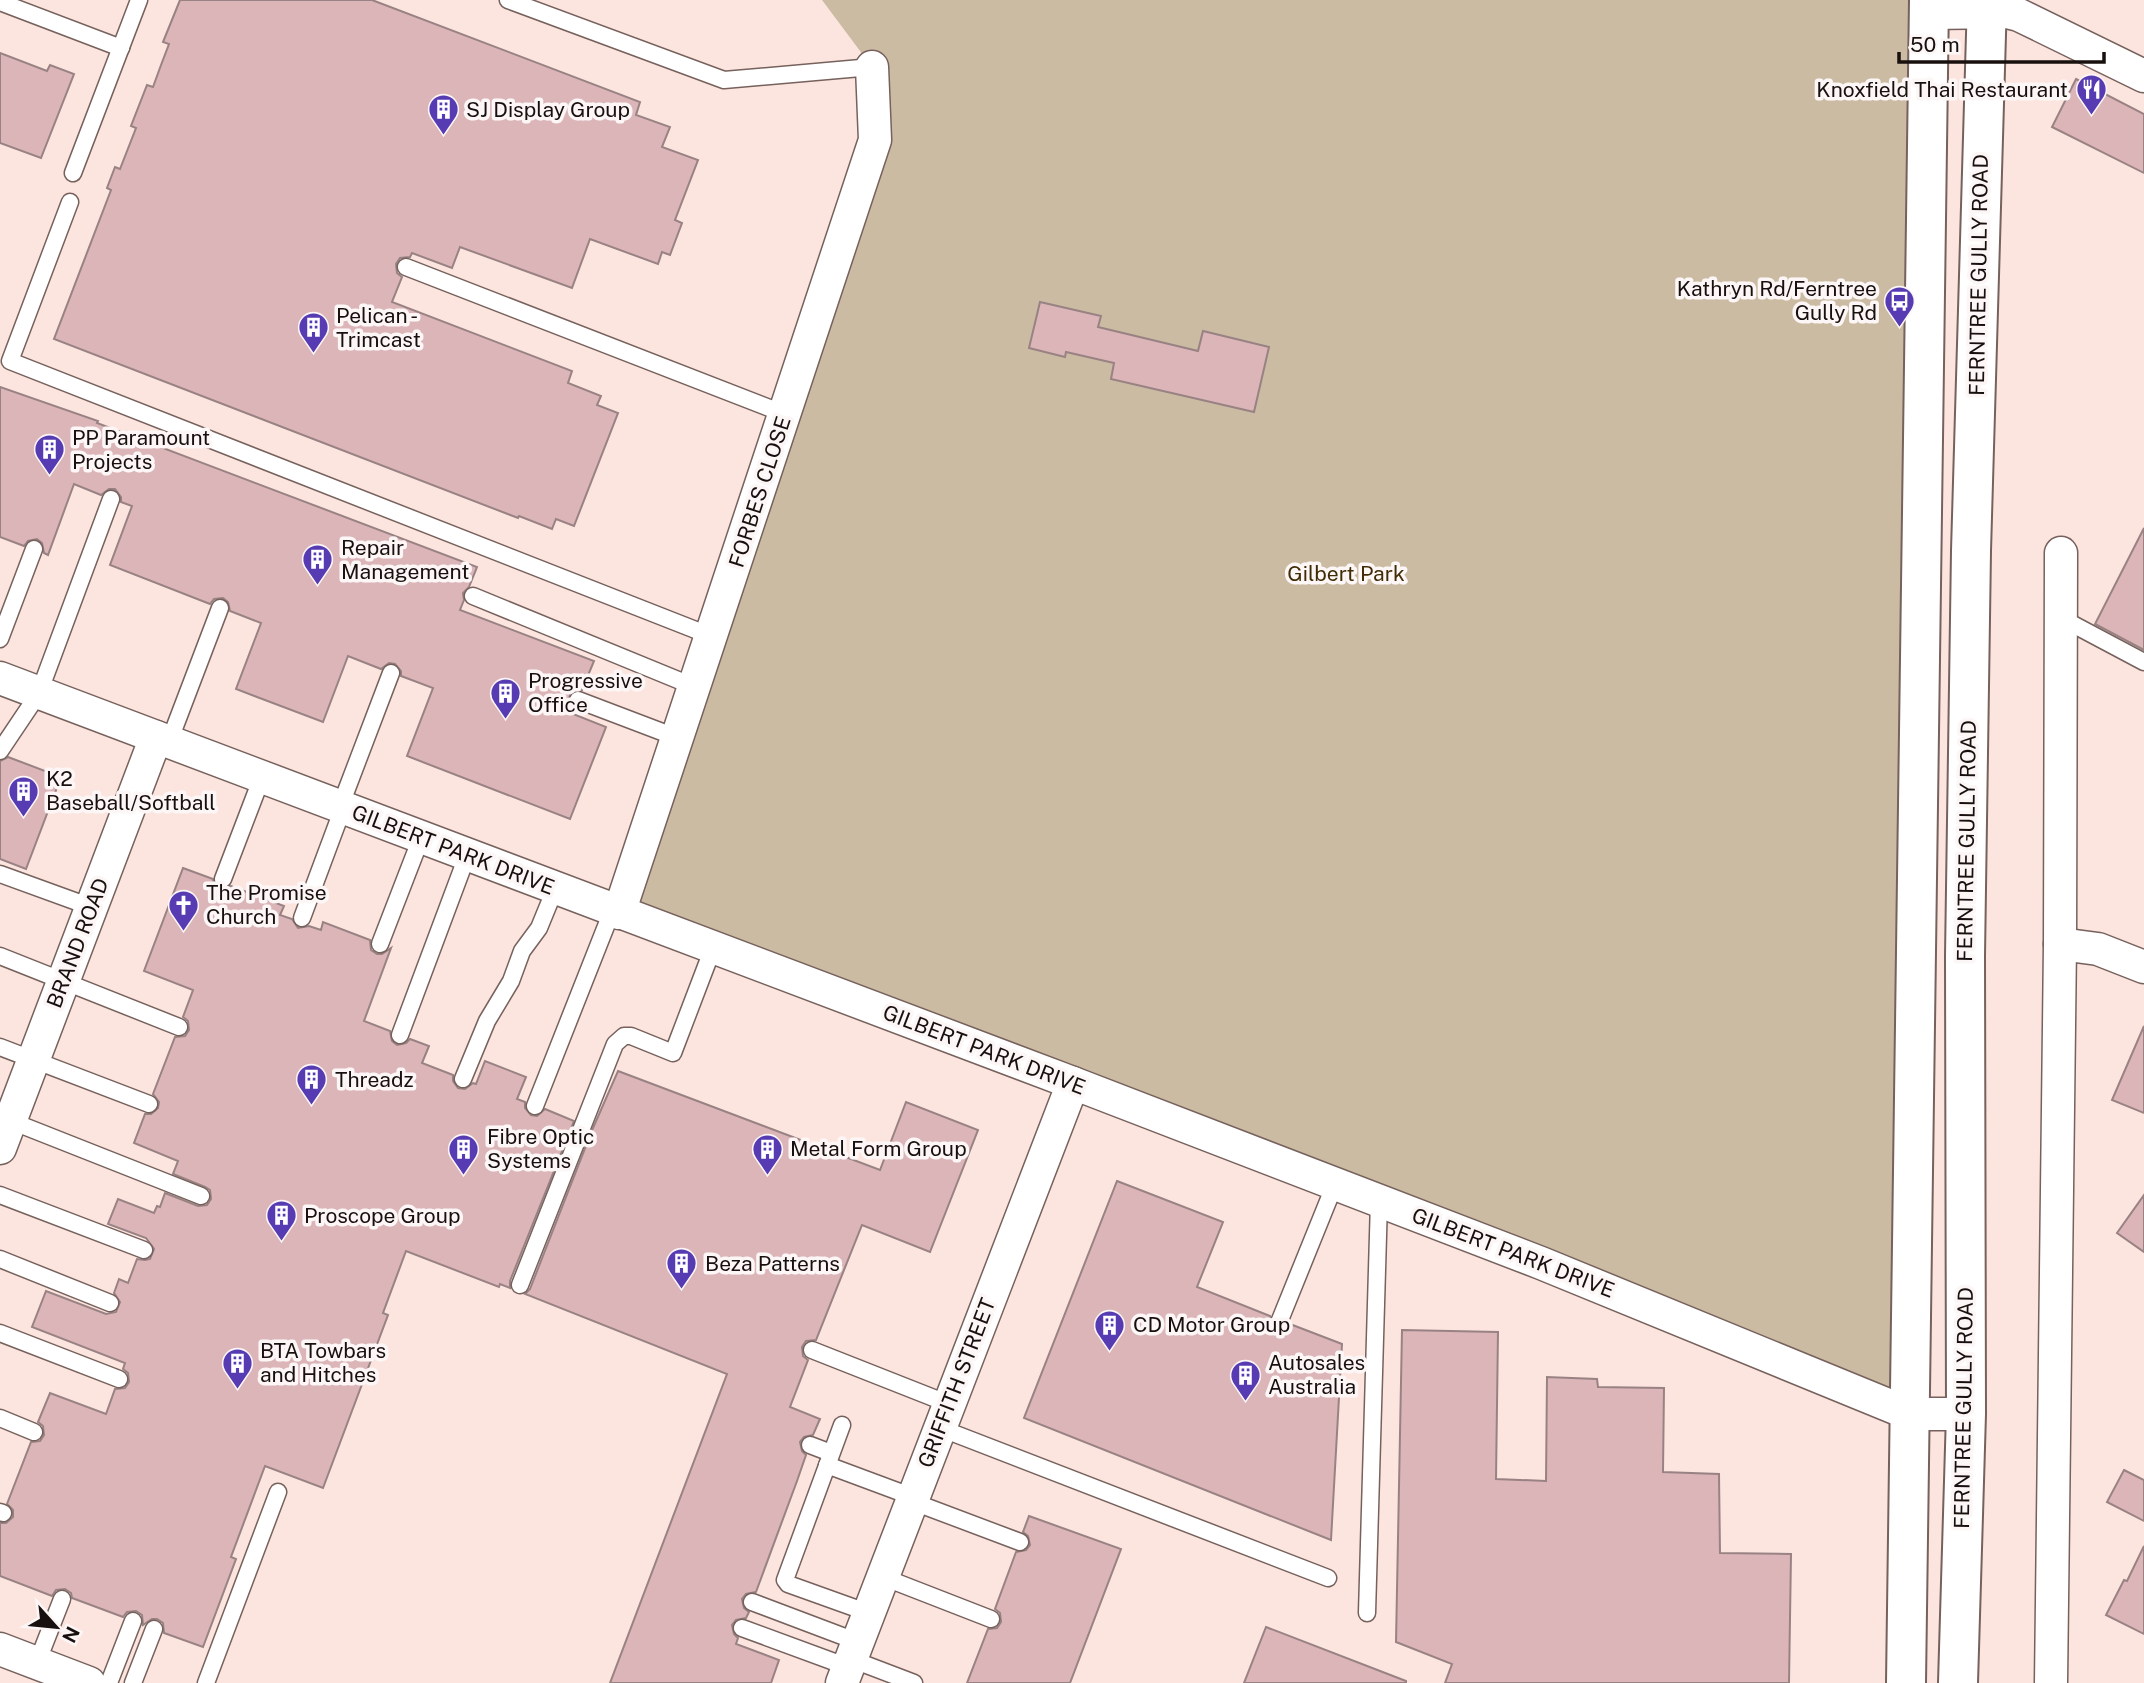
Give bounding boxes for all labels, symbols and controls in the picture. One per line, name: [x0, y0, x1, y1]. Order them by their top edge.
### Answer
scale bar: [1899, 21, 2104, 65]
text: 50 m: [1910, 32, 1960, 57]
restaurant icon: Knoxfield Thai Restaurant: [2074, 73, 2108, 117]
place label: Knoxfield Thai Restaurant: [1816, 77, 2068, 102]
building icon: SJ Display Group: [426, 93, 460, 137]
place label: SJ Display Group: [466, 97, 630, 122]
street label: FERNTREE GULLY ROAD: [1964, 154, 1993, 396]
place label: Kathryn Rd/Ferntree Gully Rd: [1677, 276, 1877, 325]
bus stop icon: Kathryn Rd/Ferntree Gully Rd: [1883, 284, 1917, 328]
place label: Pelican - Trimcast: [336, 303, 421, 352]
building icon: Pelican - Trimcast: [296, 311, 330, 355]
street label: FORBES CLOSE: [723, 413, 796, 570]
place label: PP Paramount Projects: [72, 425, 210, 474]
building icon: PP Paramount Projects: [32, 433, 66, 477]
place label: Repair Management: [341, 535, 469, 584]
building icon: Repair Management: [301, 543, 335, 587]
park label: Gilbert Park: [1287, 561, 1405, 586]
place label: Progressive Office: [528, 668, 643, 717]
building icon: Progressive Office: [488, 676, 522, 720]
street label: FERNTREE GULLY ROAD: [1952, 720, 1981, 962]
place label: K2 Baseball/Softball: [46, 766, 216, 815]
building icon: K2 Baseball/Softball: [6, 774, 40, 818]
street label: GILBERT PARK DRIVE: [348, 799, 558, 900]
street label: BRAND ROAD: [41, 874, 114, 1011]
place label: The Promise Church: [206, 880, 327, 929]
church icon: The Promise Church: [166, 888, 200, 932]
street label: GILBERT PARK DRIVE: [879, 999, 1089, 1100]
building icon: Threadz: [295, 1063, 329, 1107]
place label: Threadz: [335, 1067, 414, 1092]
place label: Fibre Optic Systems: [487, 1124, 594, 1173]
building icon: Fibre Optic Systems: [447, 1132, 481, 1176]
building icon: Metal Form Group: [750, 1132, 784, 1176]
place label: Metal Form Group: [790, 1136, 967, 1161]
building icon: Proscope Group: [264, 1199, 298, 1243]
street label: GILBERT PARK DRIVE: [1408, 1202, 1618, 1303]
place label: Proscope Group: [304, 1203, 461, 1228]
building icon: Beza Patterns: [665, 1247, 699, 1291]
place label: Beza Patterns: [705, 1251, 840, 1276]
street label: FERNTREE GULLY ROAD: [1949, 1287, 1978, 1529]
street label: GRIFFITH STREET: [913, 1295, 1000, 1471]
building icon: CD Motor Group: [1093, 1308, 1127, 1352]
place label: CD Motor Group: [1133, 1312, 1290, 1337]
place label: BTA Towbars and Hitches: [260, 1338, 386, 1387]
building icon: BTA Towbars and Hitches: [220, 1346, 254, 1390]
place label: Autosales Australia: [1268, 1350, 1365, 1399]
building icon: Autosales Australia: [1228, 1358, 1262, 1402]
north arrow: [21, 1592, 91, 1662]
text: N: [58, 1623, 84, 1646]

